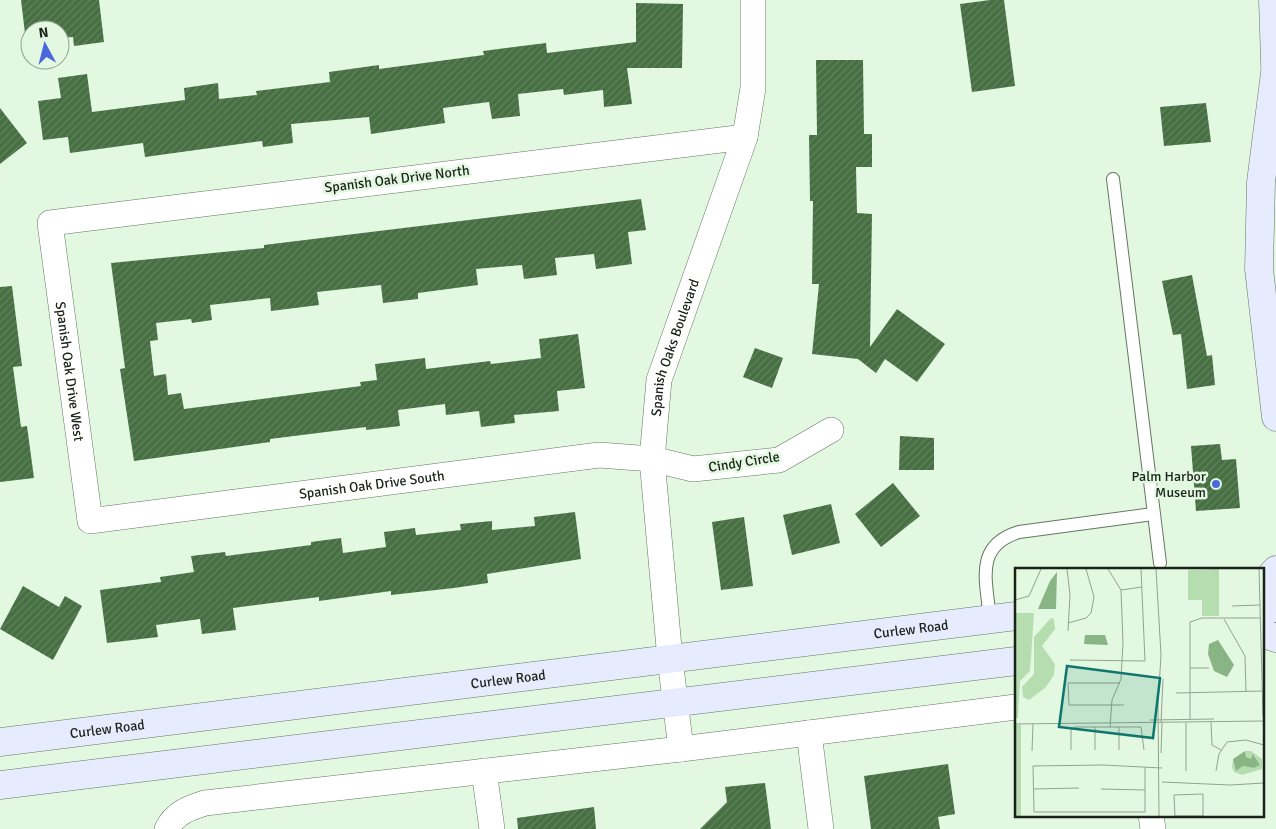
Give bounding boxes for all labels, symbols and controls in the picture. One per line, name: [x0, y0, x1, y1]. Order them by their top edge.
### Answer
north arrow: [20, 20, 70, 70]
text: N: [38, 24, 49, 42]
street label: Spanish Oak Drive North: [324, 162, 470, 196]
street label: Spanish Oaks Boulevard: [647, 276, 703, 417]
street label: Spanish Oak Drive West: [52, 301, 88, 442]
street label: Cindy Circle: [707, 448, 781, 476]
street label: Spanish Oak Drive South: [298, 467, 445, 502]
place label: Palm Harbor Museum: [1131, 468, 1207, 501]
marker: Palm Harbor Museum: [1210, 478, 1222, 490]
inset map: [1015, 568, 1264, 816]
street label: Curlew Road: [873, 616, 949, 642]
street label: Curlew Road: [470, 666, 546, 692]
street label: Curlew Road: [69, 716, 146, 742]

